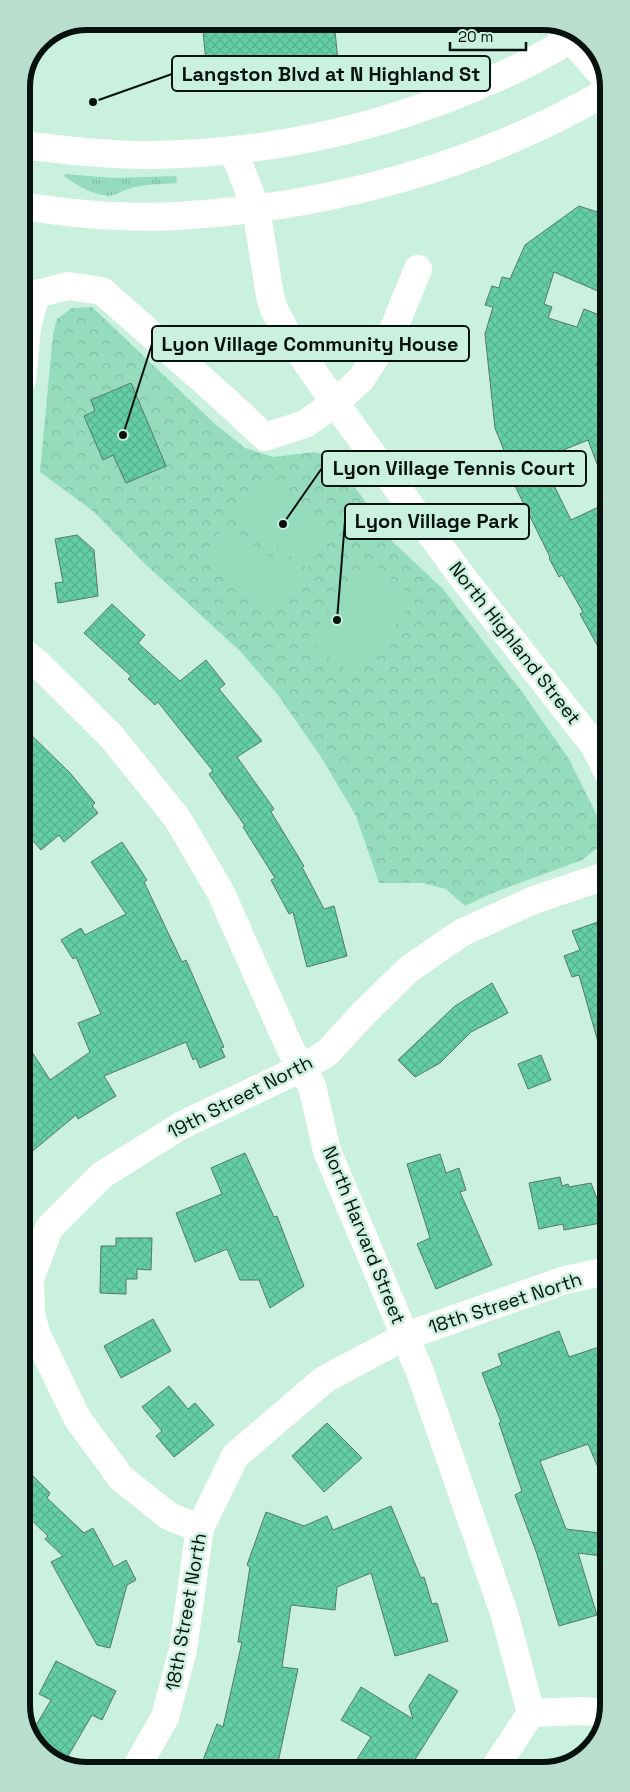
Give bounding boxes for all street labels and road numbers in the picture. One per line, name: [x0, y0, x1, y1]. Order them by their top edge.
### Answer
street label: North Highland Street: [444, 556, 586, 730]
street label: 19th Street North: [163, 1050, 317, 1144]
street label: North Harvard Street: [317, 1142, 411, 1328]
street label: 18th Street North: [425, 1266, 585, 1340]
street label: 18th Street North: [160, 1531, 212, 1693]

